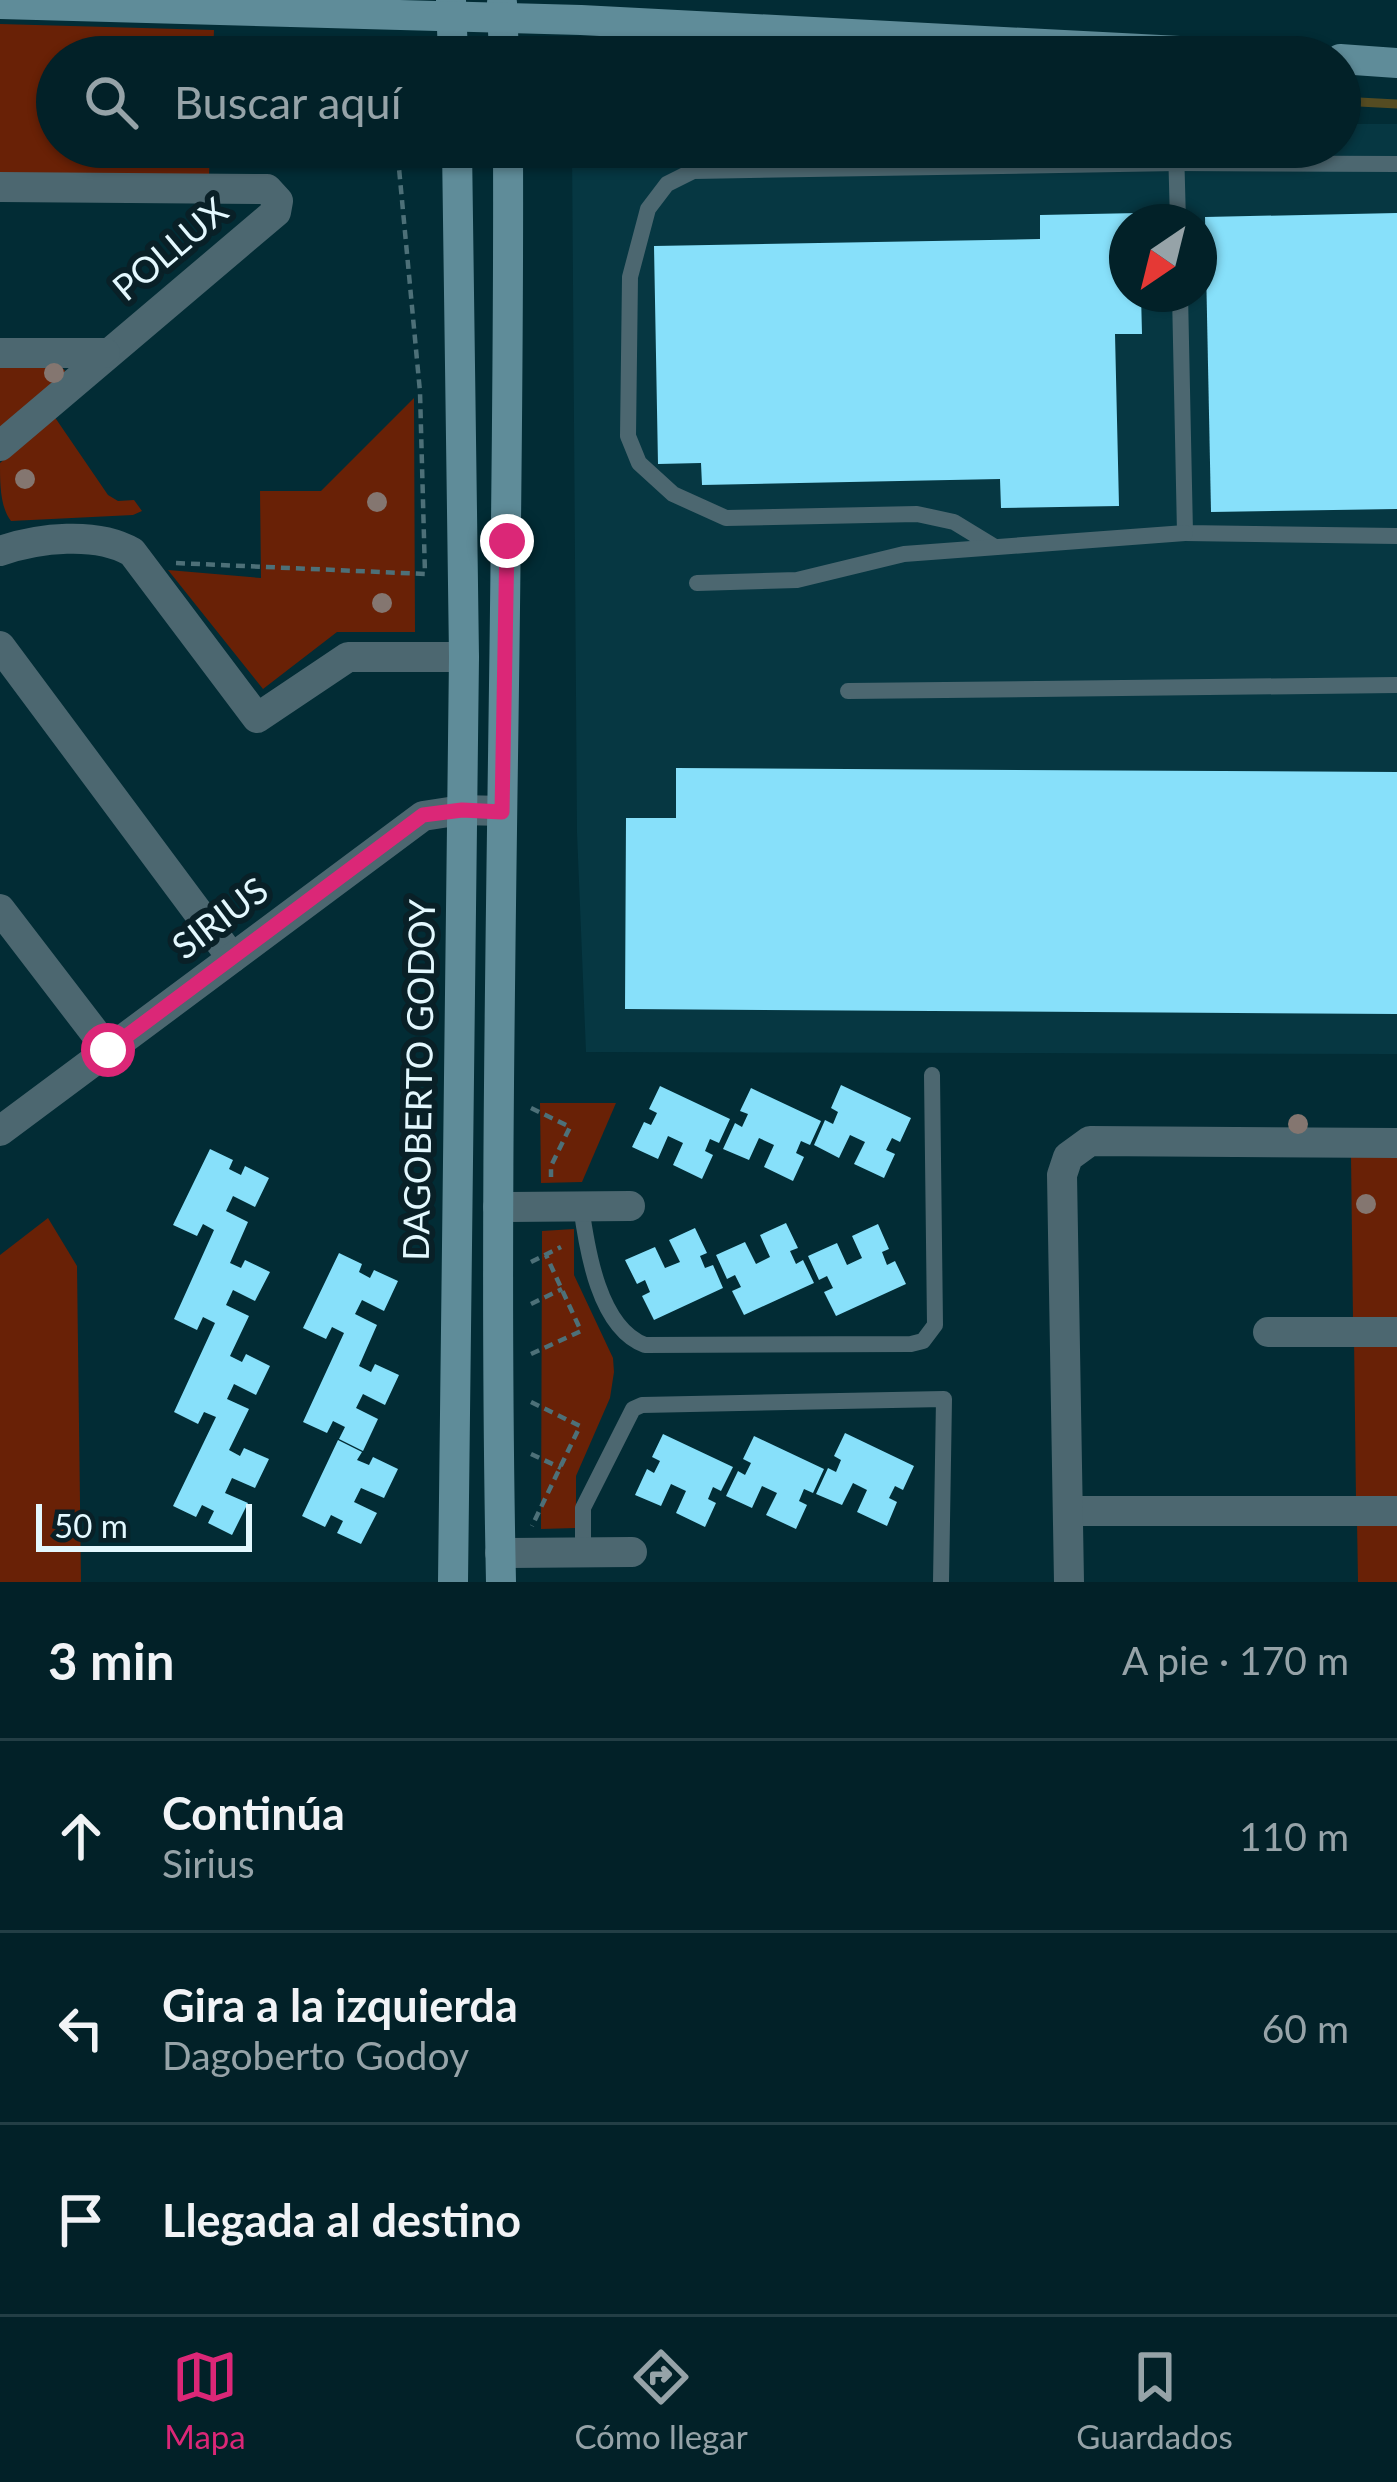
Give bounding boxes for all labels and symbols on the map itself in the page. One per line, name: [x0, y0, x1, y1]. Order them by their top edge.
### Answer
street label: POLLUX: [103, 188, 236, 309]
north arrow: [1109, 204, 1217, 312]
route end: [480, 514, 534, 568]
street label: SIRIUS: [163, 867, 276, 967]
street label: DAGOBERTO GODOY: [393, 898, 443, 1261]
route start: [81, 1023, 135, 1077]
scale bar: [36, 1498, 252, 1551]

